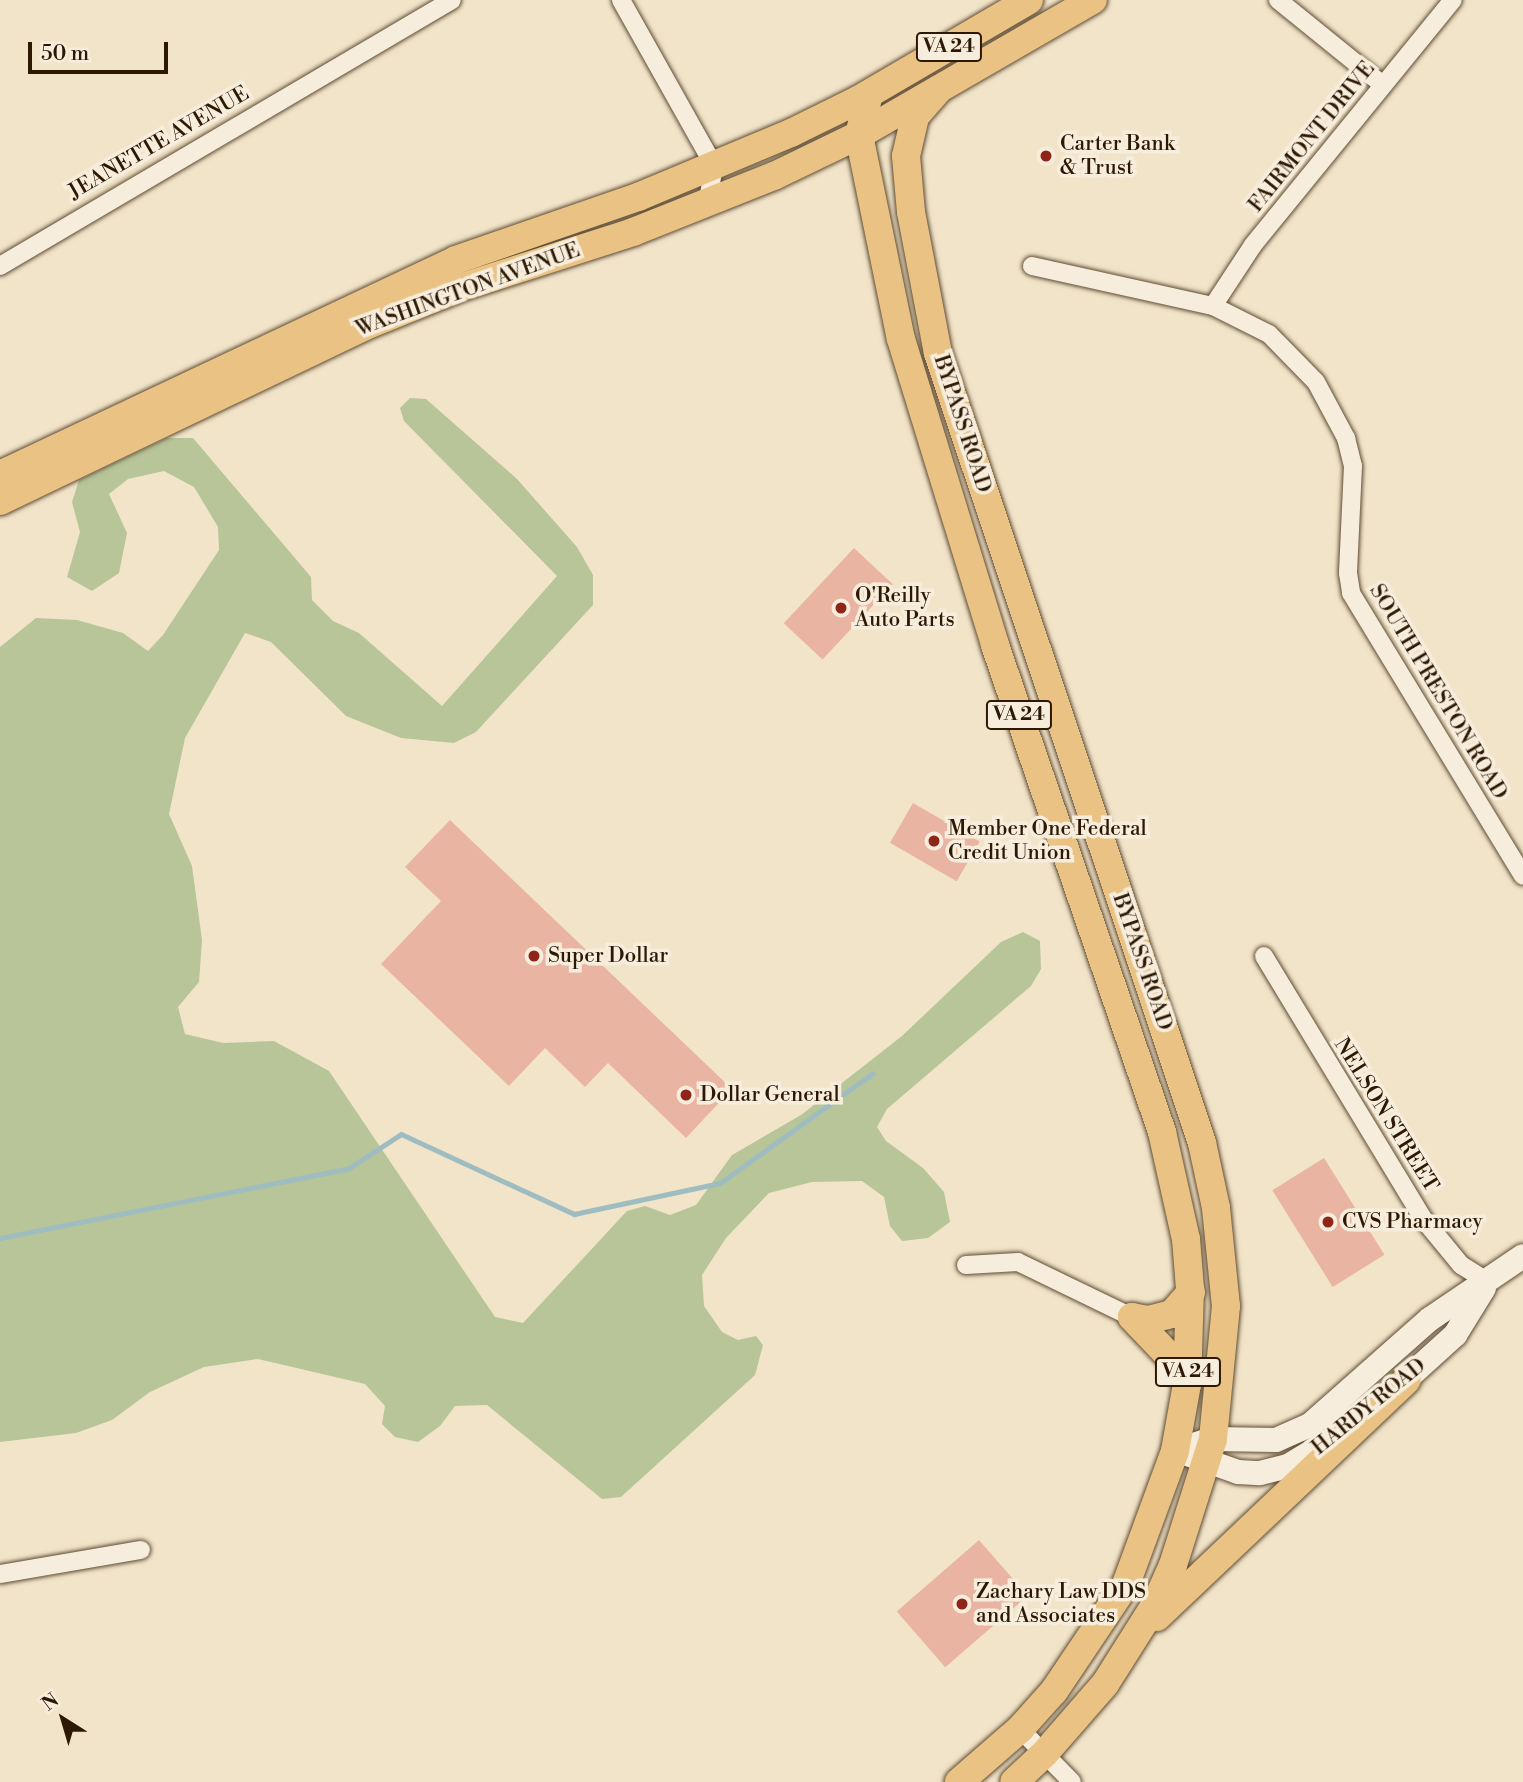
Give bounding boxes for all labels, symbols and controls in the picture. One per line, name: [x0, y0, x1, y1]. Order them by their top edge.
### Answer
scale bar: [32, 28, 172, 72]
road number: VA 24: [916, 32, 982, 62]
text: 50 m: [41, 41, 89, 67]
street label: FAIRMONT DRIVE: [1243, 57, 1381, 217]
street label: JEANETTE AVENUE: [64, 81, 254, 205]
place label: Carter Bank & Trust: [1060, 131, 1175, 181]
marker: Carter Bank & Trust: [1038, 148, 1054, 164]
street label: WASHINGTON AVENUE: [353, 238, 583, 342]
street label: BYPASS ROAD: [928, 352, 996, 496]
street label: SOUTH PRESTON ROAD: [1364, 580, 1512, 804]
place label: O'Reilly Auto Parts: [855, 583, 955, 633]
marker: O'Reilly Auto Parts: [833, 600, 849, 616]
road number: VA 24: [986, 700, 1052, 730]
place label: Member One Federal Credit Union: [948, 816, 1147, 866]
marker: Member One Federal Credit Union: [926, 833, 942, 849]
street label: BYPASS ROAD: [1107, 890, 1177, 1034]
place label: Super Dollar: [548, 943, 668, 969]
marker: Super Dollar: [526, 948, 542, 964]
street label: NELSON STREET: [1328, 1033, 1444, 1197]
place label: Dollar General: [700, 1082, 840, 1108]
marker: Dollar General: [678, 1087, 694, 1103]
place label: CVS Pharmacy: [1342, 1209, 1483, 1235]
marker: CVS Pharmacy: [1320, 1214, 1336, 1230]
street label: HARDY ROAD: [1307, 1353, 1431, 1461]
road number: VA 24: [1155, 1356, 1221, 1388]
place label: Zachary Law DDS and Associates: [976, 1579, 1146, 1629]
marker: Zachary Law DDS and Associates: [954, 1596, 970, 1612]
north arrow: [28, 1684, 98, 1754]
text: N: [37, 1688, 64, 1716]

